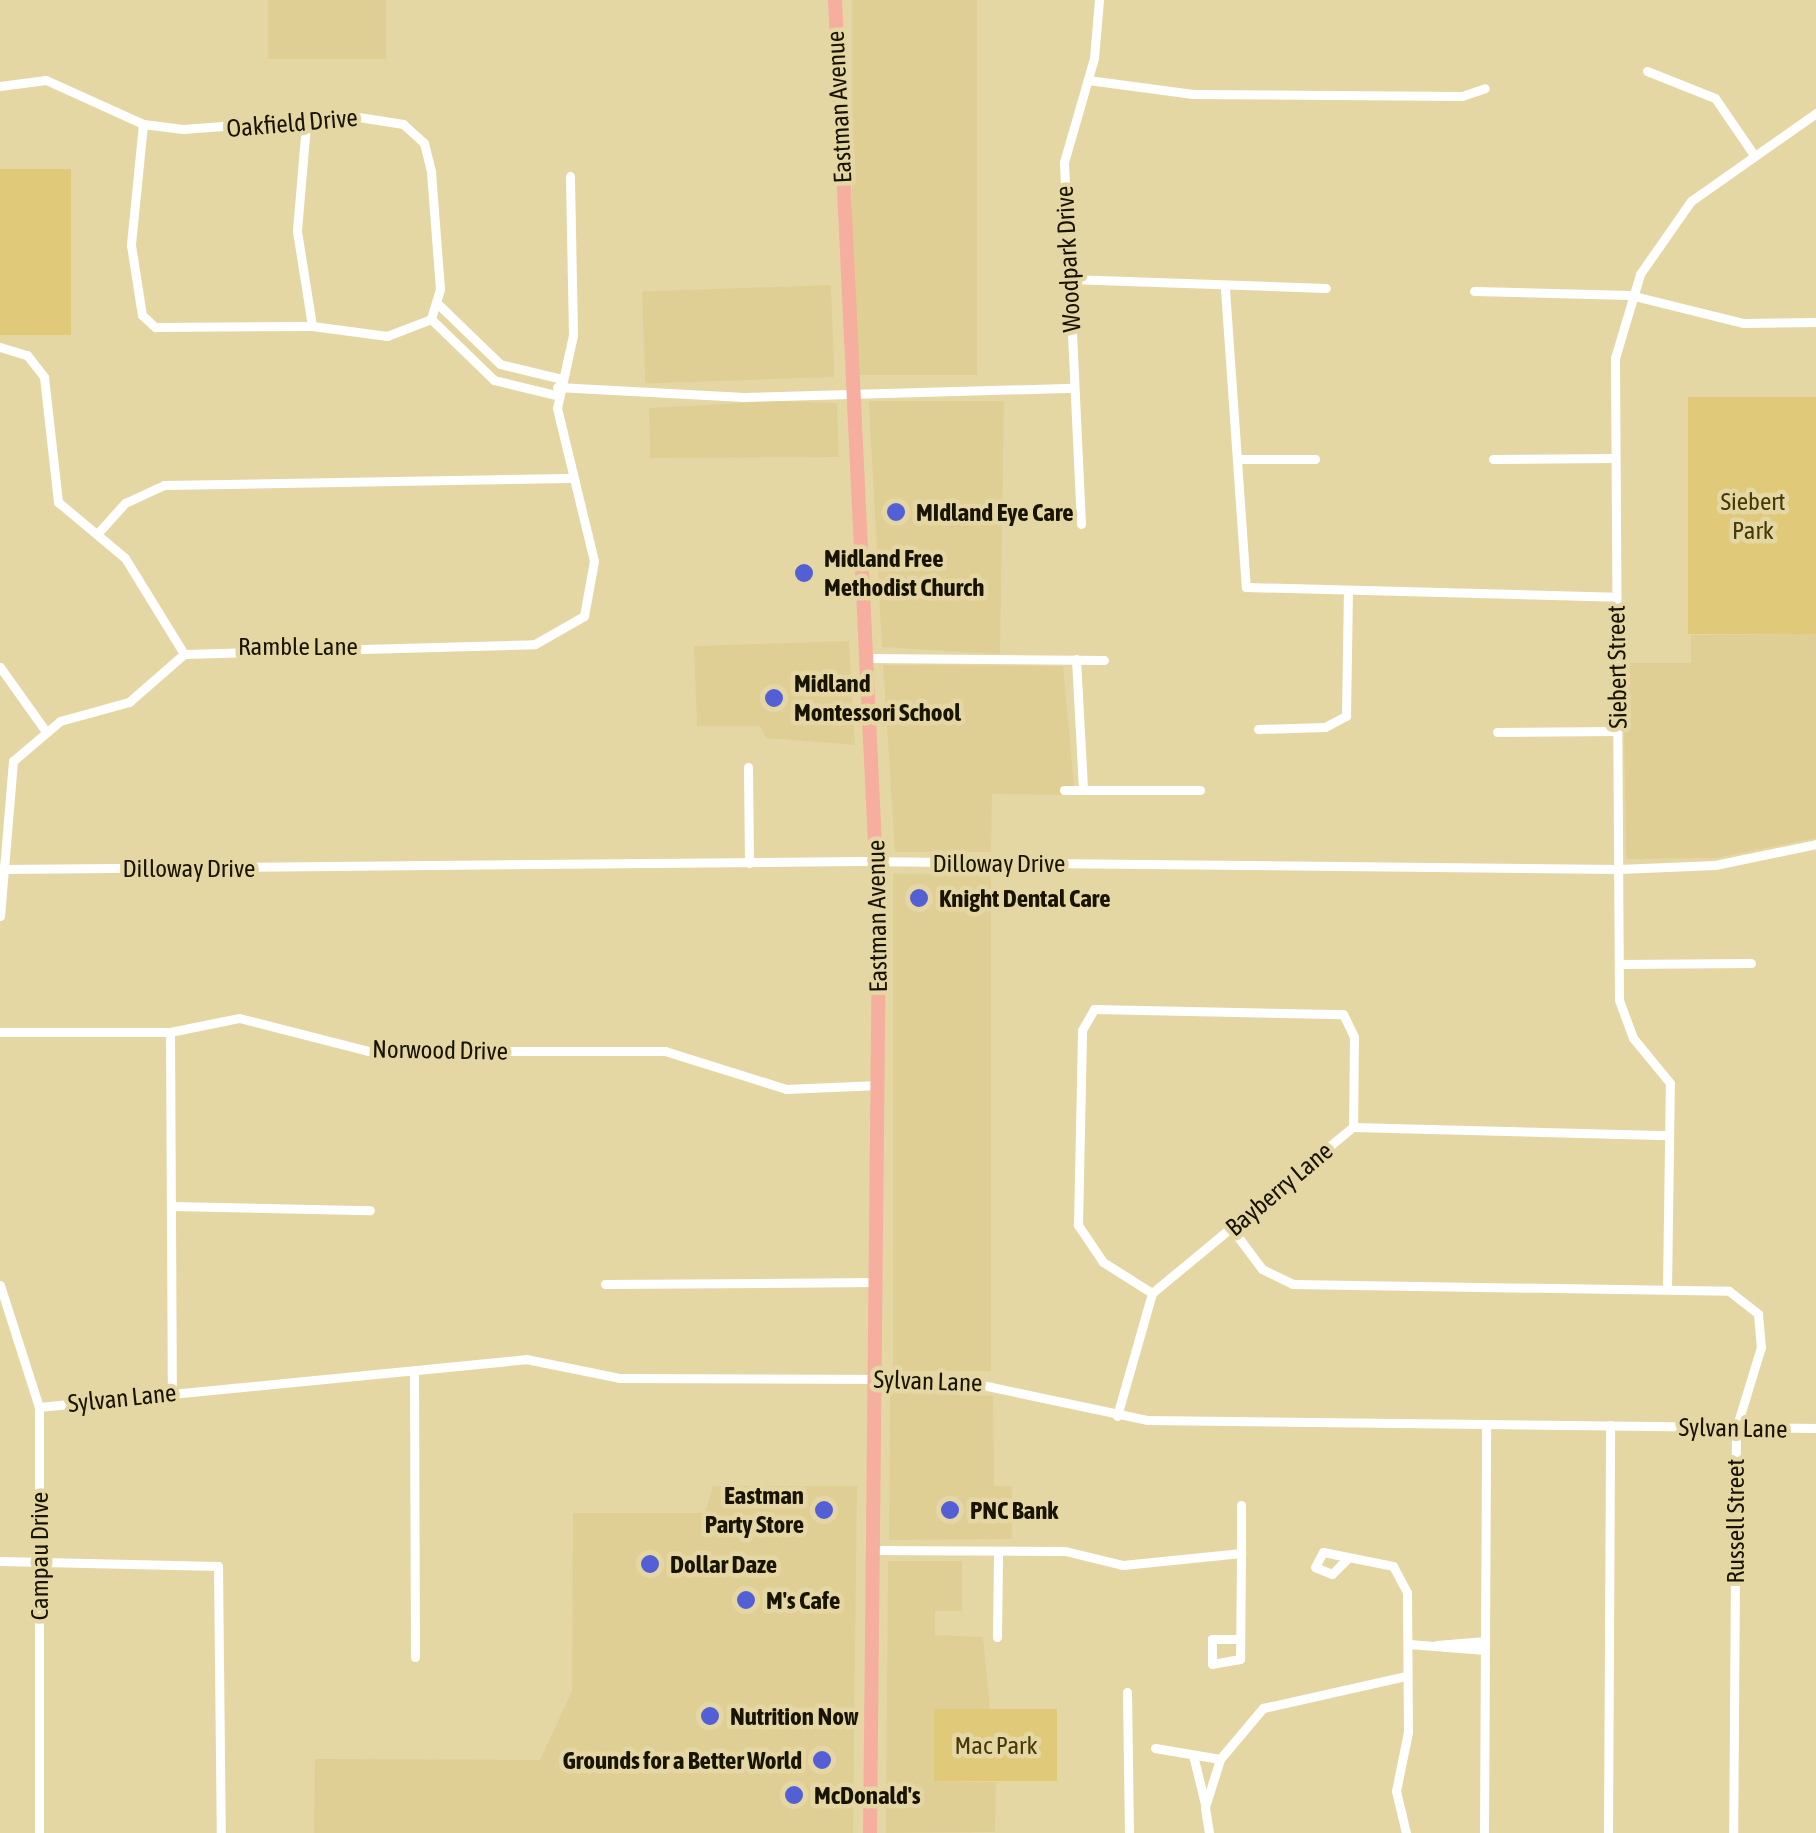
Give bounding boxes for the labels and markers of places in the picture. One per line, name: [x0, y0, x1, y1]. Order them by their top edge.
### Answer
place label: MIdland Eye Care: [916, 497, 1074, 527]
marker: MIdland Eye Care: [885, 501, 907, 523]
place label: Midland Free Methodist Church: [824, 544, 984, 603]
marker: Midland Free Methodist Church: [793, 562, 815, 584]
place label: Midland Montessori School: [794, 669, 961, 728]
marker: Midland Montessori School: [763, 687, 785, 709]
place label: Knight Dental Care: [939, 883, 1111, 913]
marker: Knight Dental Care: [908, 887, 930, 909]
place label: Eastman Party Store: [705, 1481, 804, 1540]
place label: PNC Bank: [970, 1495, 1058, 1525]
marker: Eastman Party Store: [813, 1499, 835, 1521]
marker: PNC Bank: [939, 1499, 961, 1521]
place label: Dollar Daze: [670, 1549, 777, 1579]
marker: Dollar Daze: [639, 1553, 661, 1575]
place label: M's Cafe: [766, 1585, 840, 1615]
marker: M's Cafe: [735, 1589, 757, 1611]
place label: Nutrition Now: [730, 1701, 859, 1731]
marker: Nutrition Now: [699, 1705, 721, 1727]
place label: Grounds for a Better World: [563, 1745, 802, 1775]
marker: Grounds for a Better World: [811, 1749, 833, 1771]
place label: McDonald's: [814, 1780, 921, 1810]
marker: McDonald's: [783, 1784, 805, 1806]

